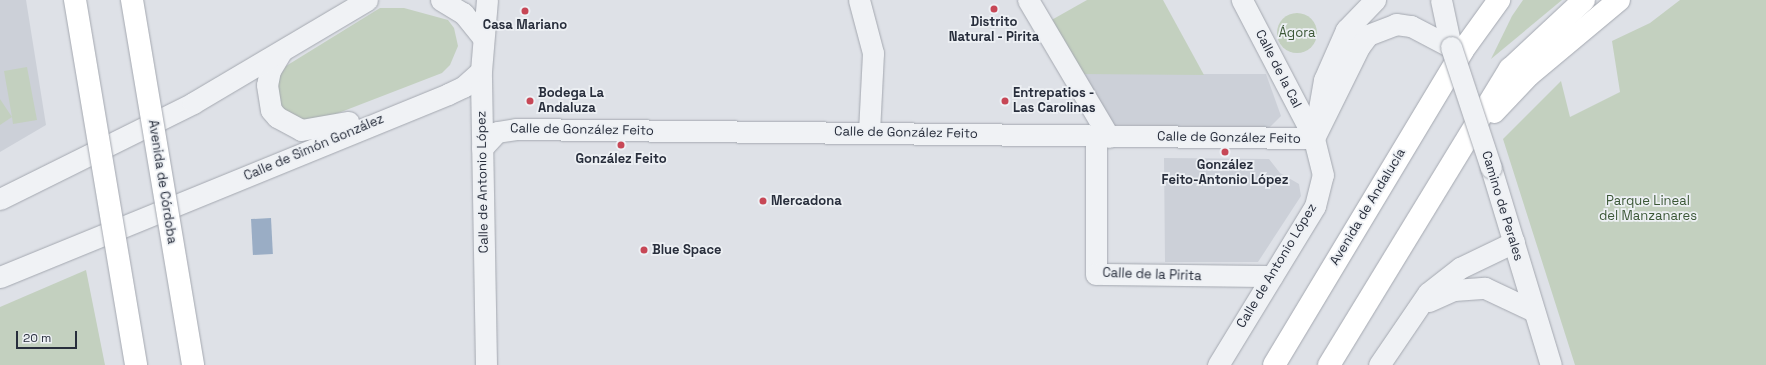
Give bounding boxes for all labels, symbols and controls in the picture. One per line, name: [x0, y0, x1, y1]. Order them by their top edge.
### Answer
marker: Distrito Natural - Pirita: [989, 4, 999, 14]
marker: Casa Mariano: [520, 6, 530, 16]
place label: Distrito Natural - Pirita: [948, 15, 1040, 46]
place label: Casa Mariano: [483, 17, 567, 33]
park label: Ágora: [1279, 25, 1315, 41]
street label: Calle de la Cal: [1252, 27, 1304, 111]
place label: Bodega La Andaluza: [538, 86, 604, 117]
place label: Entrepatios - Las Carolinas: [1013, 86, 1096, 117]
marker: Bodega La Andaluza: [525, 96, 535, 106]
marker: Entrepatios - Las Carolinas: [1000, 96, 1010, 106]
street label: Calle de Simón González: [242, 111, 386, 185]
street label: Calle de Antonio López: [474, 111, 492, 253]
street label: Avenida de Córdoba: [144, 119, 180, 245]
street label: Calle de González Feito: [510, 121, 654, 139]
street label: Calle de González Feito: [834, 124, 978, 142]
street label: Calle de González Feito: [1157, 129, 1301, 147]
marker: González Feito: [616, 140, 626, 150]
street label: Avenida de Andalucía: [1327, 146, 1409, 268]
marker: González Feito-Antonio López: [1220, 147, 1230, 157]
street label: Camino de Perales: [1478, 149, 1526, 263]
place label: González Feito: [575, 151, 667, 167]
place label: González Feito-Antonio López: [1162, 158, 1288, 189]
place label: Mercadona: [771, 193, 842, 209]
park label: Parque Lineal del Manzanares: [1599, 194, 1697, 225]
marker: Mercadona: [758, 196, 768, 206]
street label: Calle de Antonio López: [1234, 201, 1320, 331]
place label: Blue Space: [652, 242, 722, 258]
marker: Blue Space: [639, 245, 649, 255]
street label: Calle de la Pirita: [1102, 265, 1202, 285]
scale bar: [18, 323, 79, 349]
text: 20 m: [23, 330, 51, 346]

